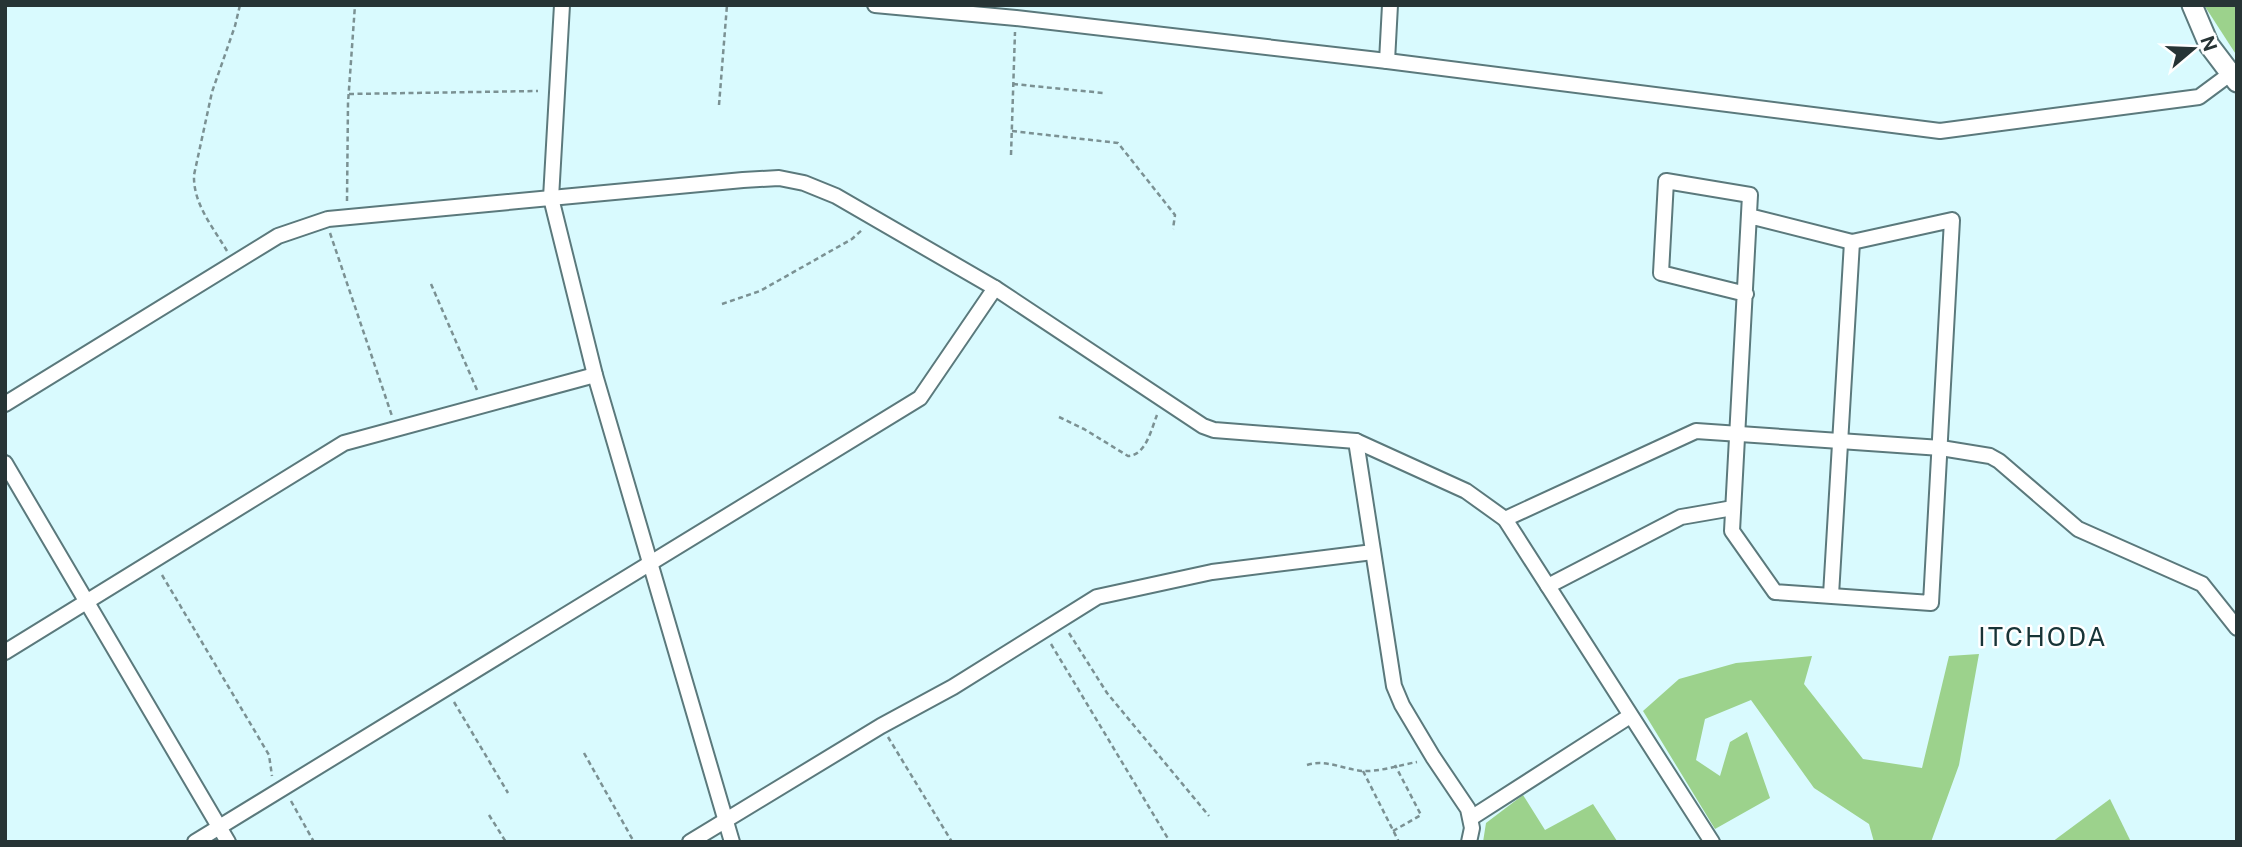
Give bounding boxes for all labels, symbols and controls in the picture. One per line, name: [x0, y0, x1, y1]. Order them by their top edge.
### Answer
north arrow: [2158, 14, 2228, 84]
text: N: [2196, 33, 2222, 54]
district label: ITCHODA: [1978, 621, 2108, 652]

